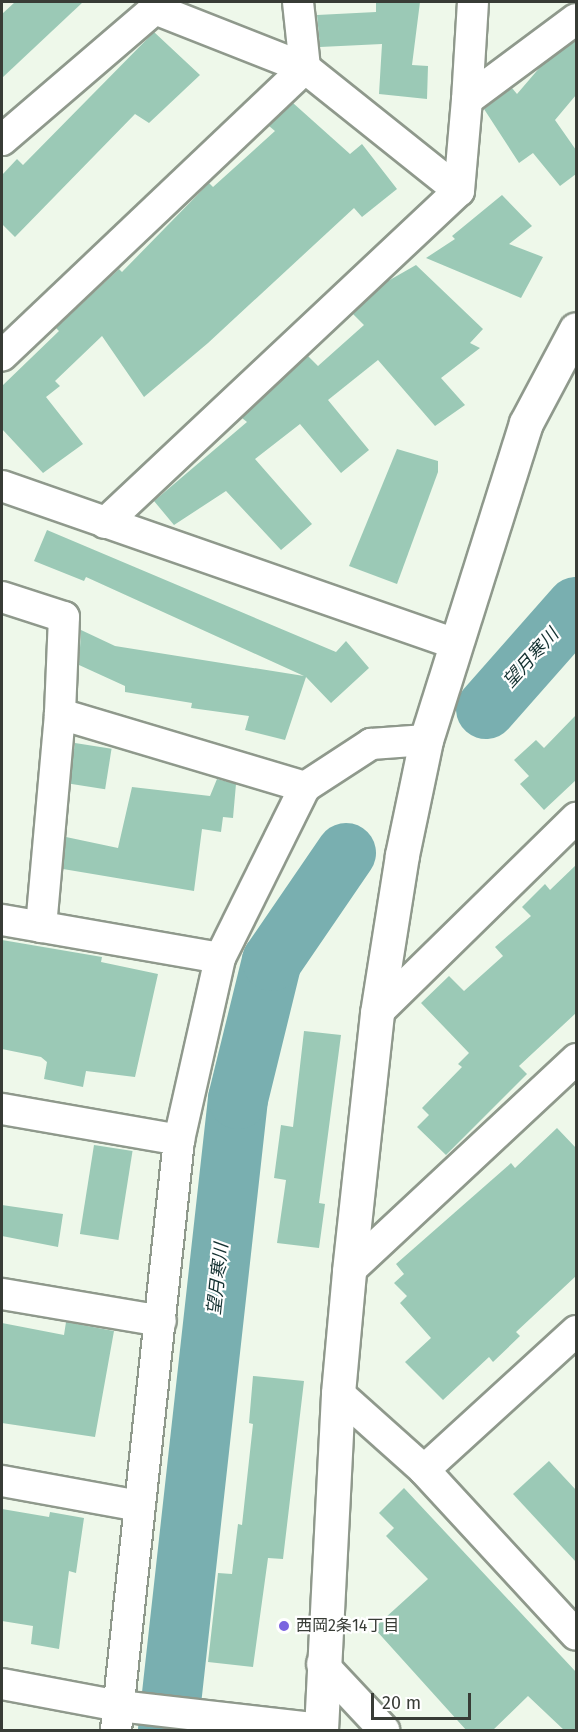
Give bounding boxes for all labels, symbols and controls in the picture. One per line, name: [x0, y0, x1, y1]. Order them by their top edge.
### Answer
water label: 望月寒川: [499, 624, 563, 692]
water label: 望月寒川: [203, 1242, 233, 1316]
place label: 西岡2条14丁目: [296, 1616, 399, 1636]
marker: 西岡2条14丁目: [277, 1619, 291, 1633]
scale bar: [374, 1681, 474, 1719]
text: 20 m: [382, 1692, 421, 1714]

